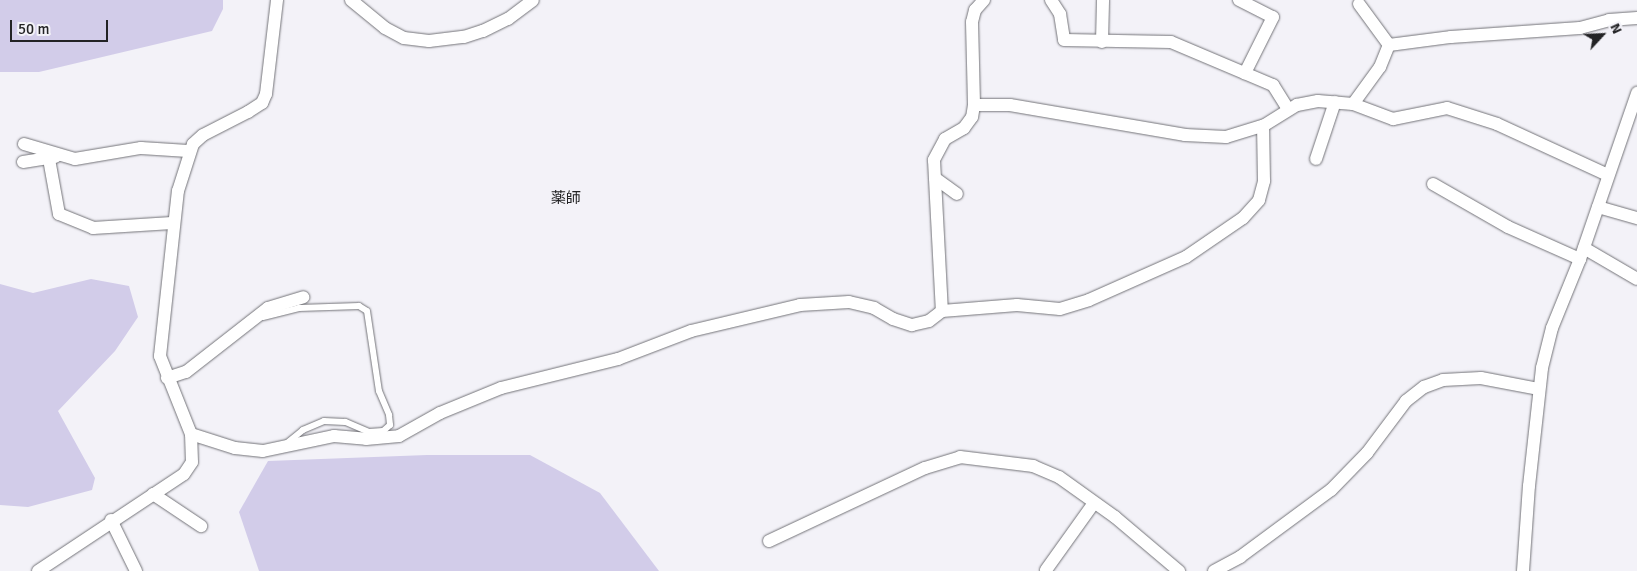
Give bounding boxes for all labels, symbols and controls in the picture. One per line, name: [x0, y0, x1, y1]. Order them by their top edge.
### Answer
scale bar: [12, 10, 110, 42]
north arrow: [1577, 10, 1627, 60]
text: 50 m: [18, 20, 49, 38]
text: N: [1606, 20, 1626, 36]
district label: 薬師: [551, 190, 581, 208]

